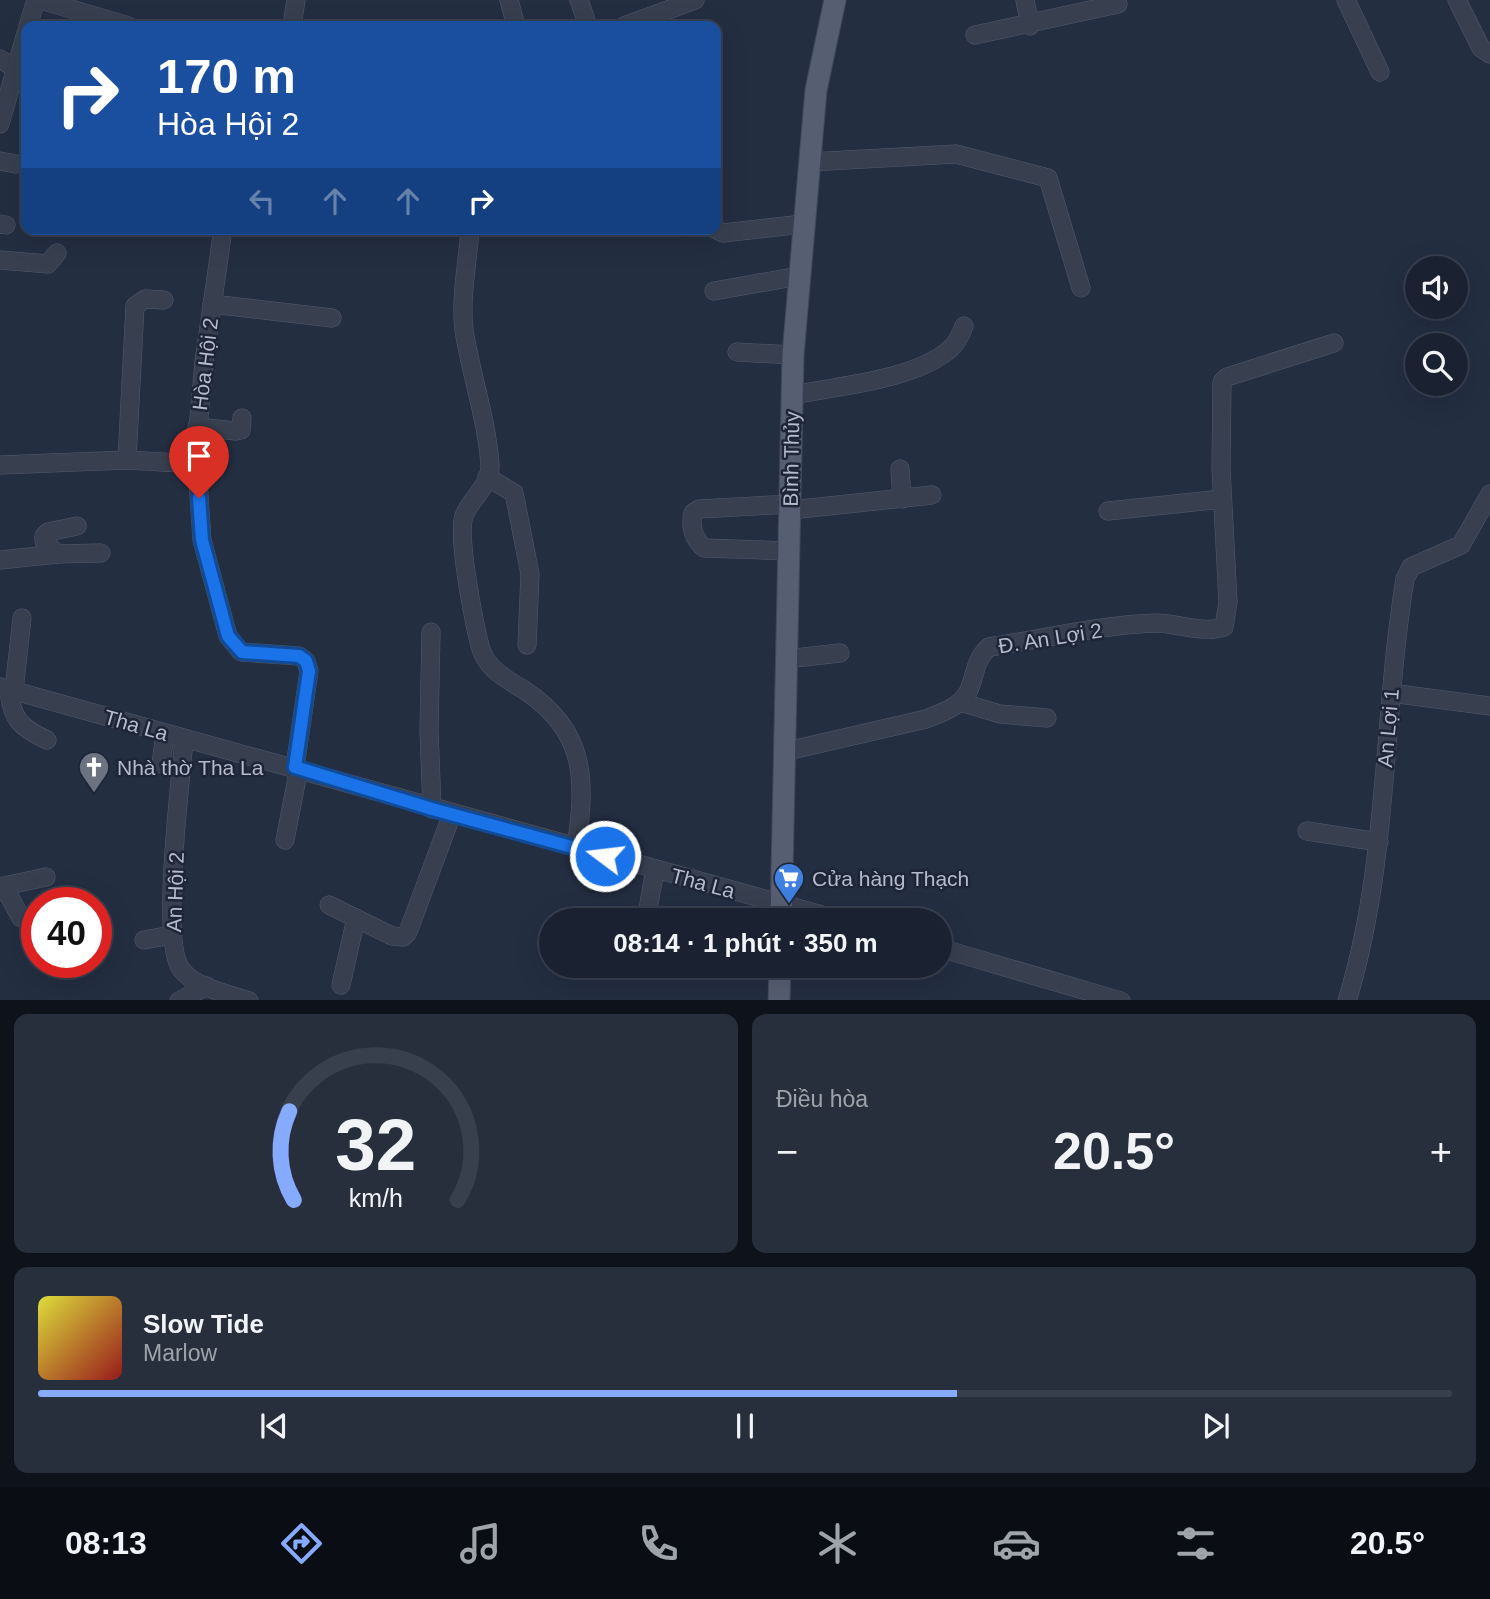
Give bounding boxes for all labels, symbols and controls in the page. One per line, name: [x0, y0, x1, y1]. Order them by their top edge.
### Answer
icon: right: [42, 49, 133, 140]
text: 170 m: [157, 49, 296, 103]
text: Hòa Hội 2: [157, 106, 299, 142]
icon: left: [243, 182, 281, 220]
icon: ahead: [316, 182, 354, 220]
icon: ahead: [389, 182, 427, 220]
icon: right: [462, 182, 500, 220]
map controls: [1405, 256, 1468, 396]
button: sound: [1405, 256, 1468, 319]
street label: Hòa Hội 2: [188, 316, 222, 412]
button: search: [1405, 333, 1468, 396]
street label: Bình Thủy: [779, 411, 803, 507]
pin: [169, 426, 229, 498]
icon: arrive: [180, 437, 218, 475]
street label: Đ. An Lợi 2: [996, 618, 1104, 658]
street label: An Lợi 1: [1373, 688, 1403, 768]
street label: Tha La: [101, 705, 171, 745]
church icon: Nhà thờ Tha La: [77, 750, 111, 794]
place label: Nhà thờ Tha La: [117, 756, 264, 779]
position arrow: [568, 819, 642, 893]
street label: An Hội 2: [162, 851, 188, 933]
supermarket icon: Cửa hàng Thạch: [772, 861, 806, 905]
street label: Tha La: [668, 863, 738, 903]
place label: Cửa hàng Thạch: [812, 867, 969, 890]
speed limit sign: 40: [21, 887, 112, 978]
text: 08:14 · 1 phút · 350 m: [613, 928, 878, 958]
text: Điều hòa: [776, 1086, 868, 1112]
text: 32: [336, 1104, 416, 1185]
text: 20.5°: [1053, 1122, 1175, 1180]
text: −: [776, 1131, 798, 1173]
text: +: [1430, 1131, 1452, 1173]
text: km/h: [349, 1183, 403, 1211]
text: Slow Tide: [143, 1309, 264, 1339]
text: Marlow: [143, 1340, 217, 1366]
icon: previous: [255, 1407, 293, 1445]
icon: pause: [726, 1407, 764, 1445]
icon: next: [1197, 1407, 1235, 1445]
icon: directions: [277, 1519, 326, 1568]
icon: music: [456, 1519, 505, 1568]
icon: phone: [634, 1519, 683, 1568]
icon: climate: [813, 1519, 862, 1568]
icon: car: [992, 1519, 1041, 1568]
icon: filters: [1171, 1519, 1220, 1568]
text: 08:13: [65, 1525, 147, 1561]
text: 20.5°: [1350, 1525, 1425, 1561]

